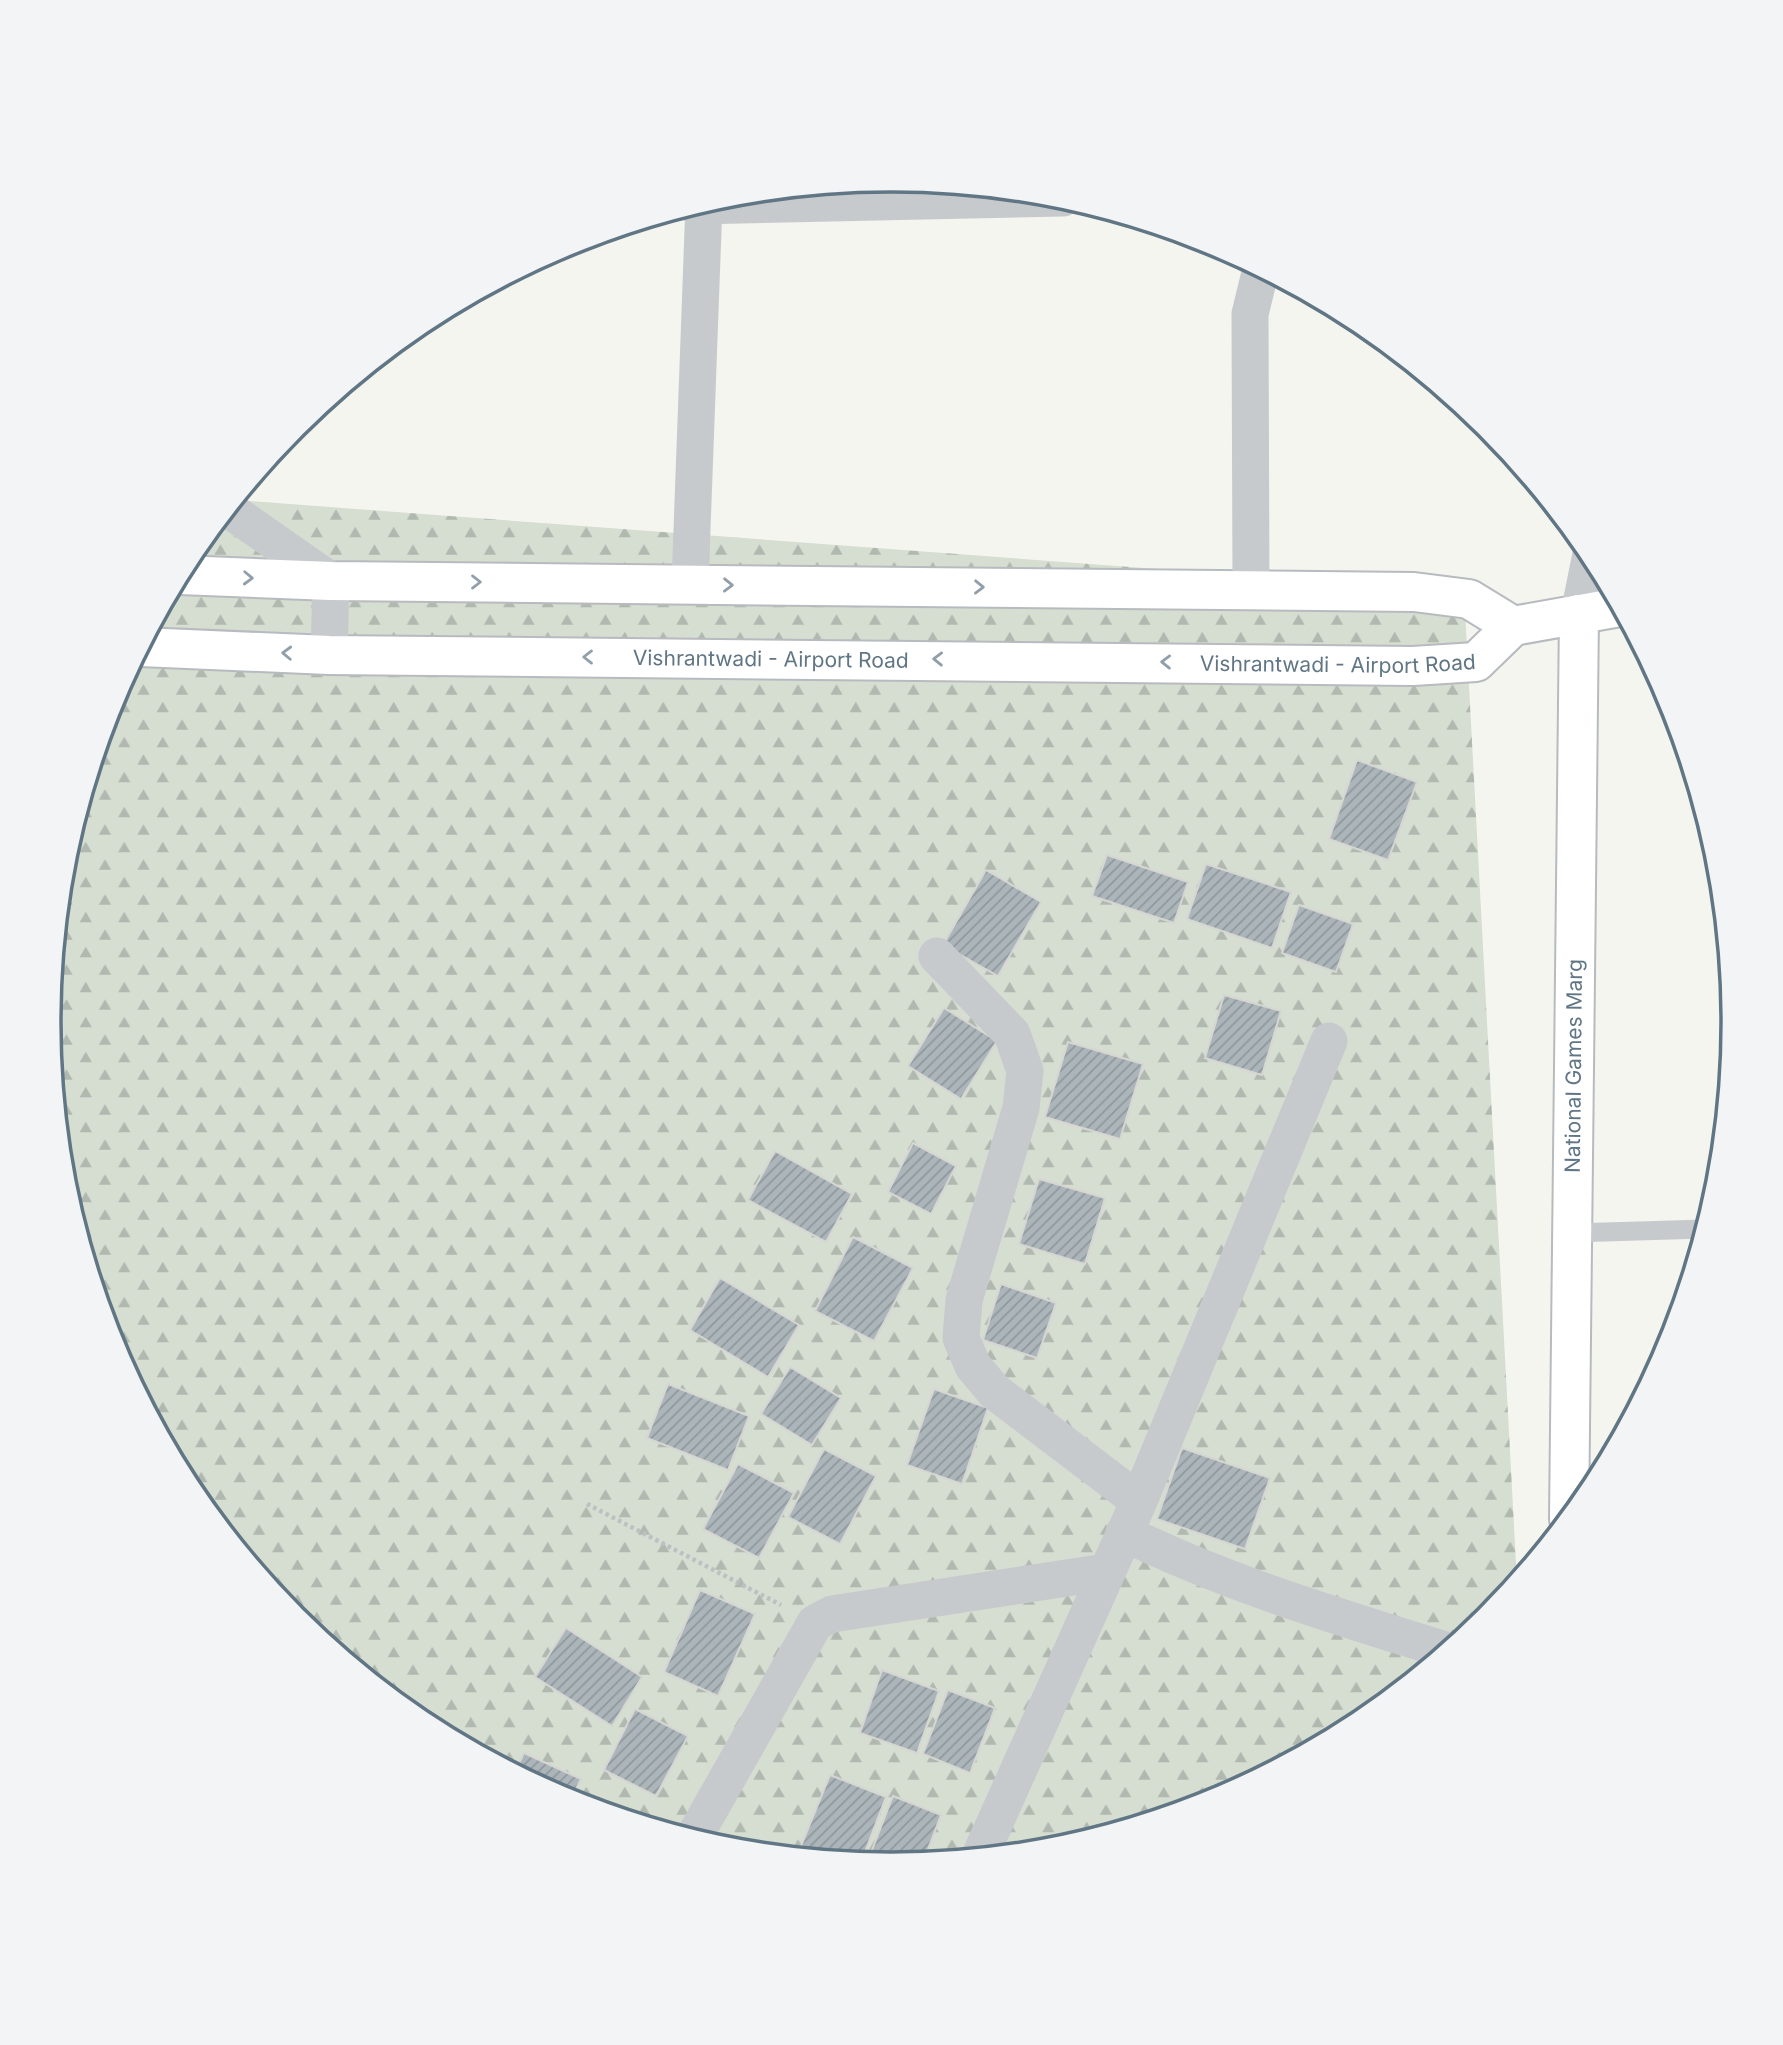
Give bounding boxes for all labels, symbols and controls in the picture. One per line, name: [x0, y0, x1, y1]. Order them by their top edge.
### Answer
one-way arrow: [243, 570, 254, 585]
one-way arrow: [471, 574, 481, 590]
one-way arrow: [723, 577, 733, 593]
one-way arrow: [974, 580, 985, 595]
street label: Vishrantwadi - Airport Road: [633, 645, 909, 673]
one-way arrow: [281, 646, 292, 661]
one-way arrow: [582, 649, 593, 665]
street label: Vishrantwadi - Airport Road: [1200, 649, 1476, 678]
one-way arrow: [932, 651, 943, 667]
one-way arrow: [1160, 654, 1170, 670]
street label: National Games Marg: [1560, 959, 1587, 1173]

